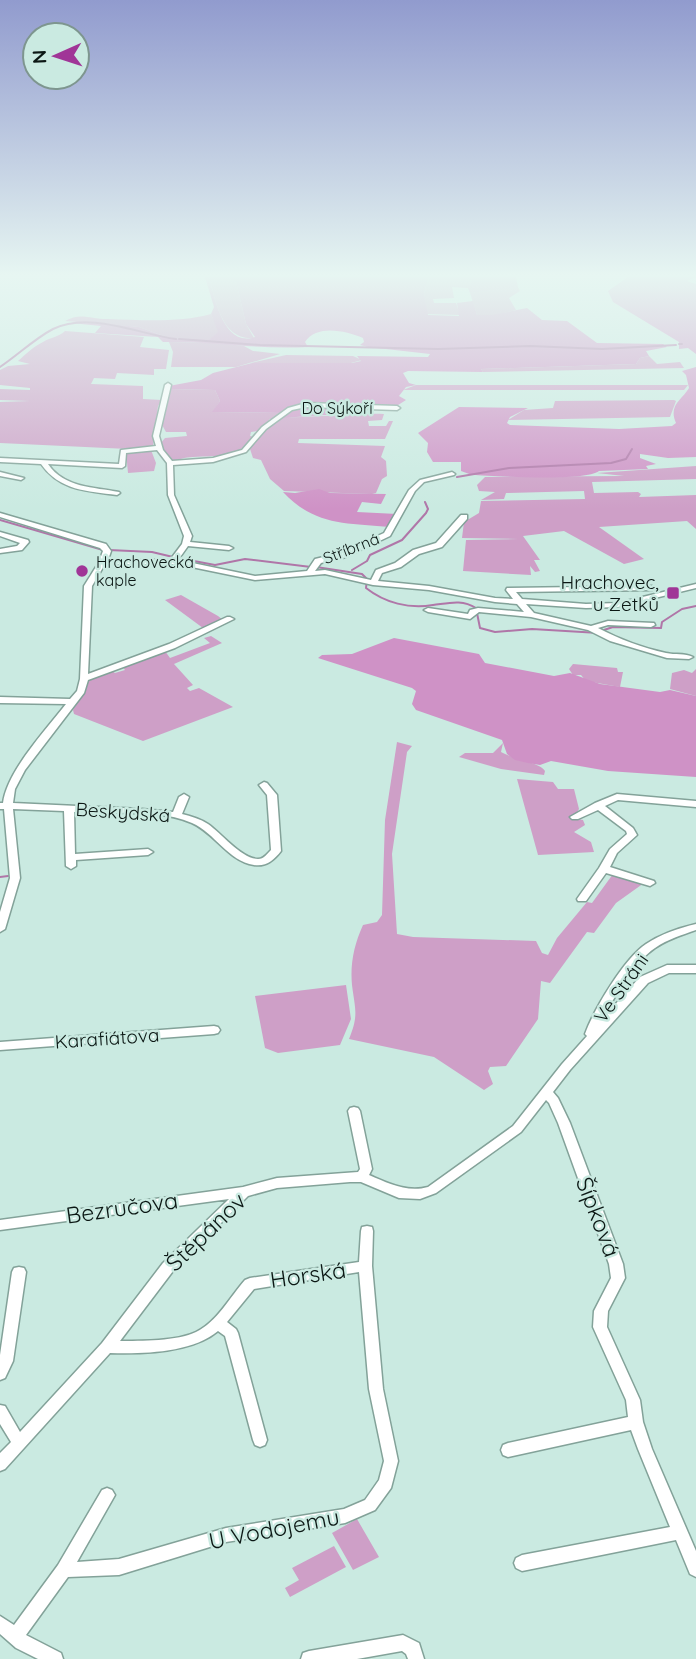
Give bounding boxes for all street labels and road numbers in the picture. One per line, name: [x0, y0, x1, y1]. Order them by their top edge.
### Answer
street label: Do Sýkoří: [301, 398, 373, 418]
street label: Stříbrná: [320, 528, 382, 568]
street label: Beskydská: [75, 797, 171, 827]
street label: Ve Stráni: [589, 949, 653, 1027]
street label: Karafiátova: [54, 1022, 160, 1054]
street label: Šípková: [570, 1173, 627, 1261]
street label: Bezručova: [64, 1185, 180, 1230]
street label: Štěpánov: [159, 1186, 252, 1277]
street label: Horská: [268, 1255, 348, 1294]
street label: U Vodojemu: [206, 1502, 342, 1555]

